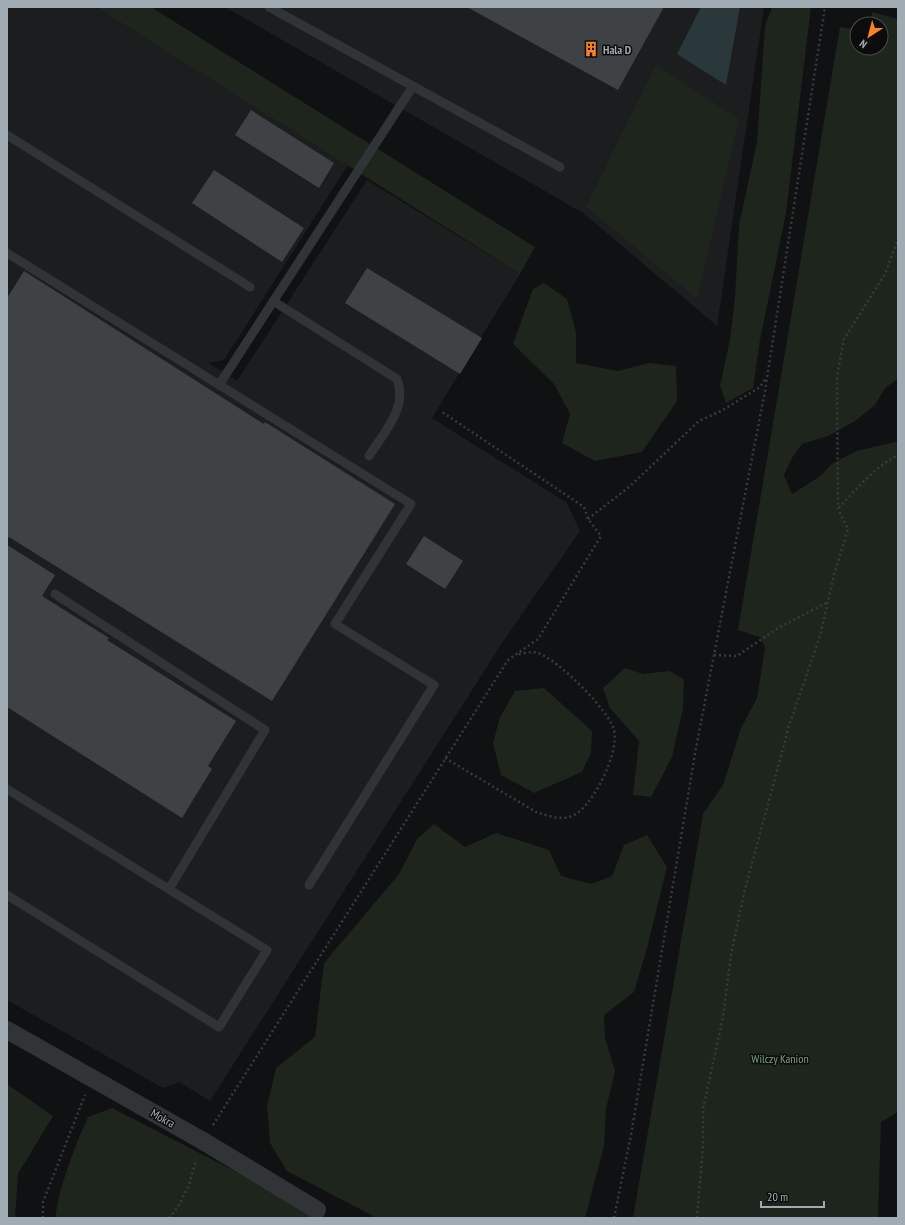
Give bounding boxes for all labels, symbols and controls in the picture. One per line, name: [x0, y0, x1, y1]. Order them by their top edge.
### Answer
north arrow: [849, 16, 889, 56]
text: N: [857, 37, 870, 52]
building icon: Hala D: [582, 40, 600, 58]
place label: Hala D: [603, 42, 632, 57]
park label: Wilczy Kanion: [751, 1051, 809, 1066]
street label: Mokra: [148, 1105, 178, 1131]
scale bar: [761, 1183, 824, 1209]
text: 20 m: [767, 1189, 788, 1204]

